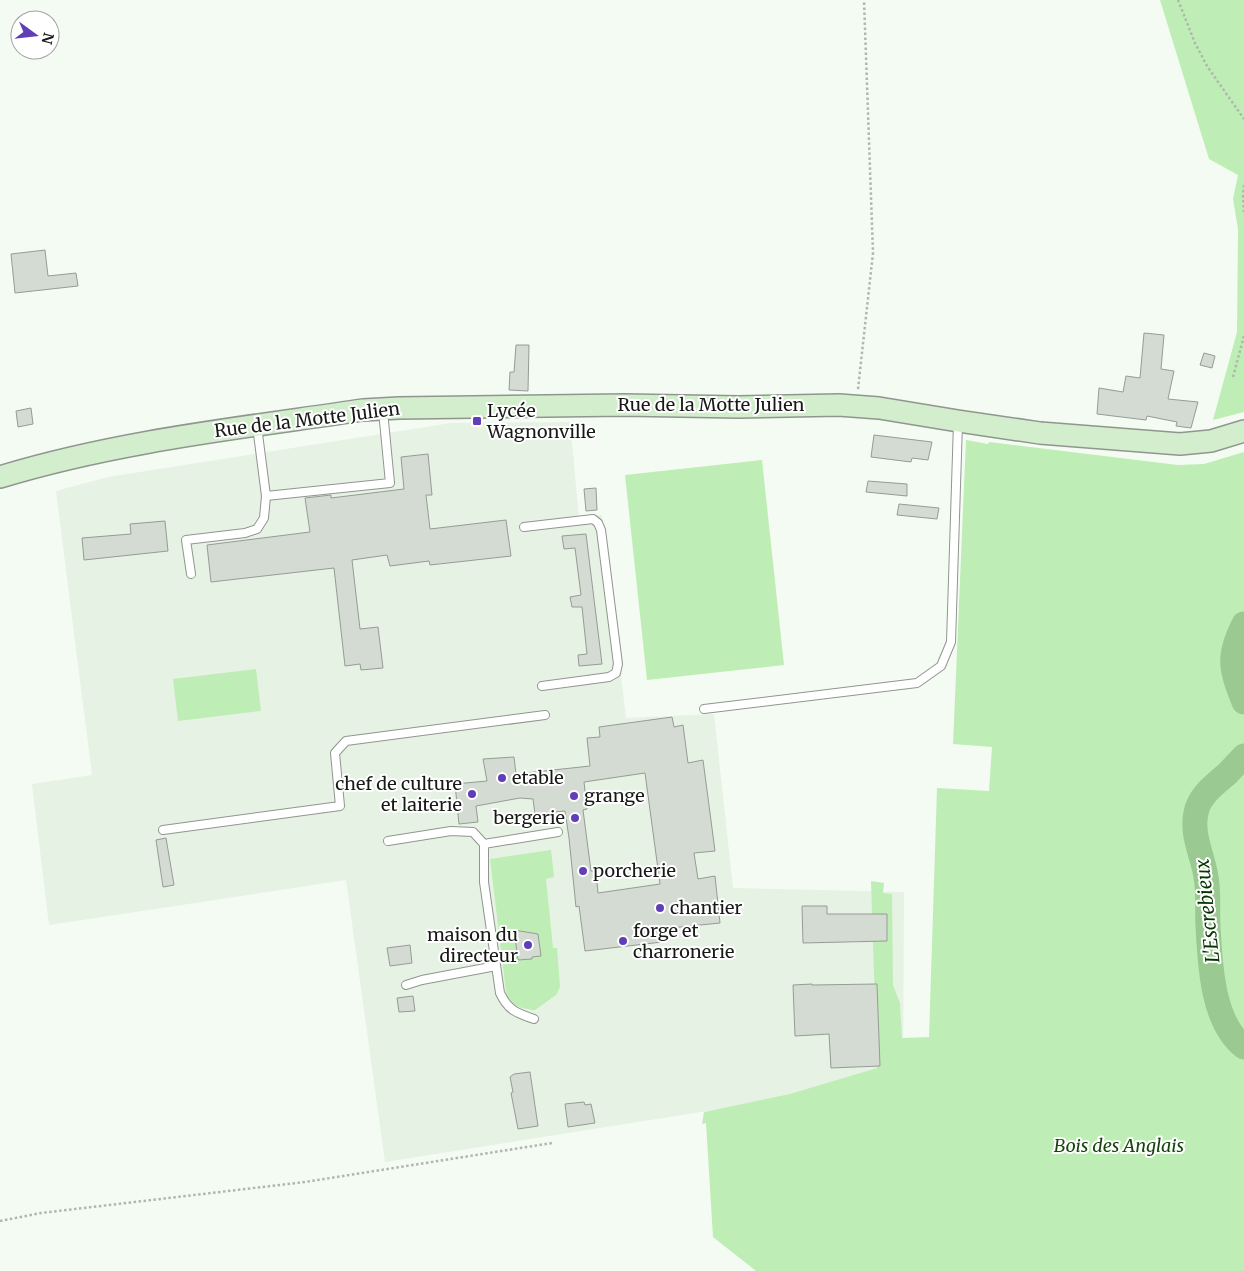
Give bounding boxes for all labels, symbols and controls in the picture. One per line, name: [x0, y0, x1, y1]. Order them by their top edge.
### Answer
north arrow: [10, 10, 60, 60]
text: N: [37, 31, 58, 46]
street label: Rue de la Motte Julien: [618, 393, 805, 416]
street label: Rue de la Motte Julien: [213, 397, 401, 442]
place label: Lycée Wagnonville: [486, 399, 596, 443]
marker: Lycée Wagnonville: [471, 415, 483, 427]
place label: etable: [512, 766, 564, 789]
place label: chef de culture et laiterie: [335, 772, 462, 816]
marker: etable: [496, 772, 508, 784]
place label: grange: [584, 784, 645, 807]
marker: chef de culture et laiterie: [466, 788, 478, 800]
marker: grange: [568, 790, 580, 802]
place label: bergerie: [492, 806, 565, 829]
marker: bergerie: [569, 812, 581, 824]
water label: L'Escrebieux: [1190, 858, 1224, 964]
place label: porcherie: [593, 859, 676, 882]
marker: porcherie: [577, 865, 589, 877]
place label: chantier: [670, 896, 742, 919]
marker: chantier: [654, 902, 666, 914]
place label: forge et charronerie: [633, 919, 734, 963]
place label: maison du directeur: [427, 923, 518, 967]
marker: forge et charronerie: [617, 935, 629, 947]
marker: maison du directeur: [522, 939, 534, 951]
park label: Bois des Anglais: [1054, 1134, 1184, 1157]

